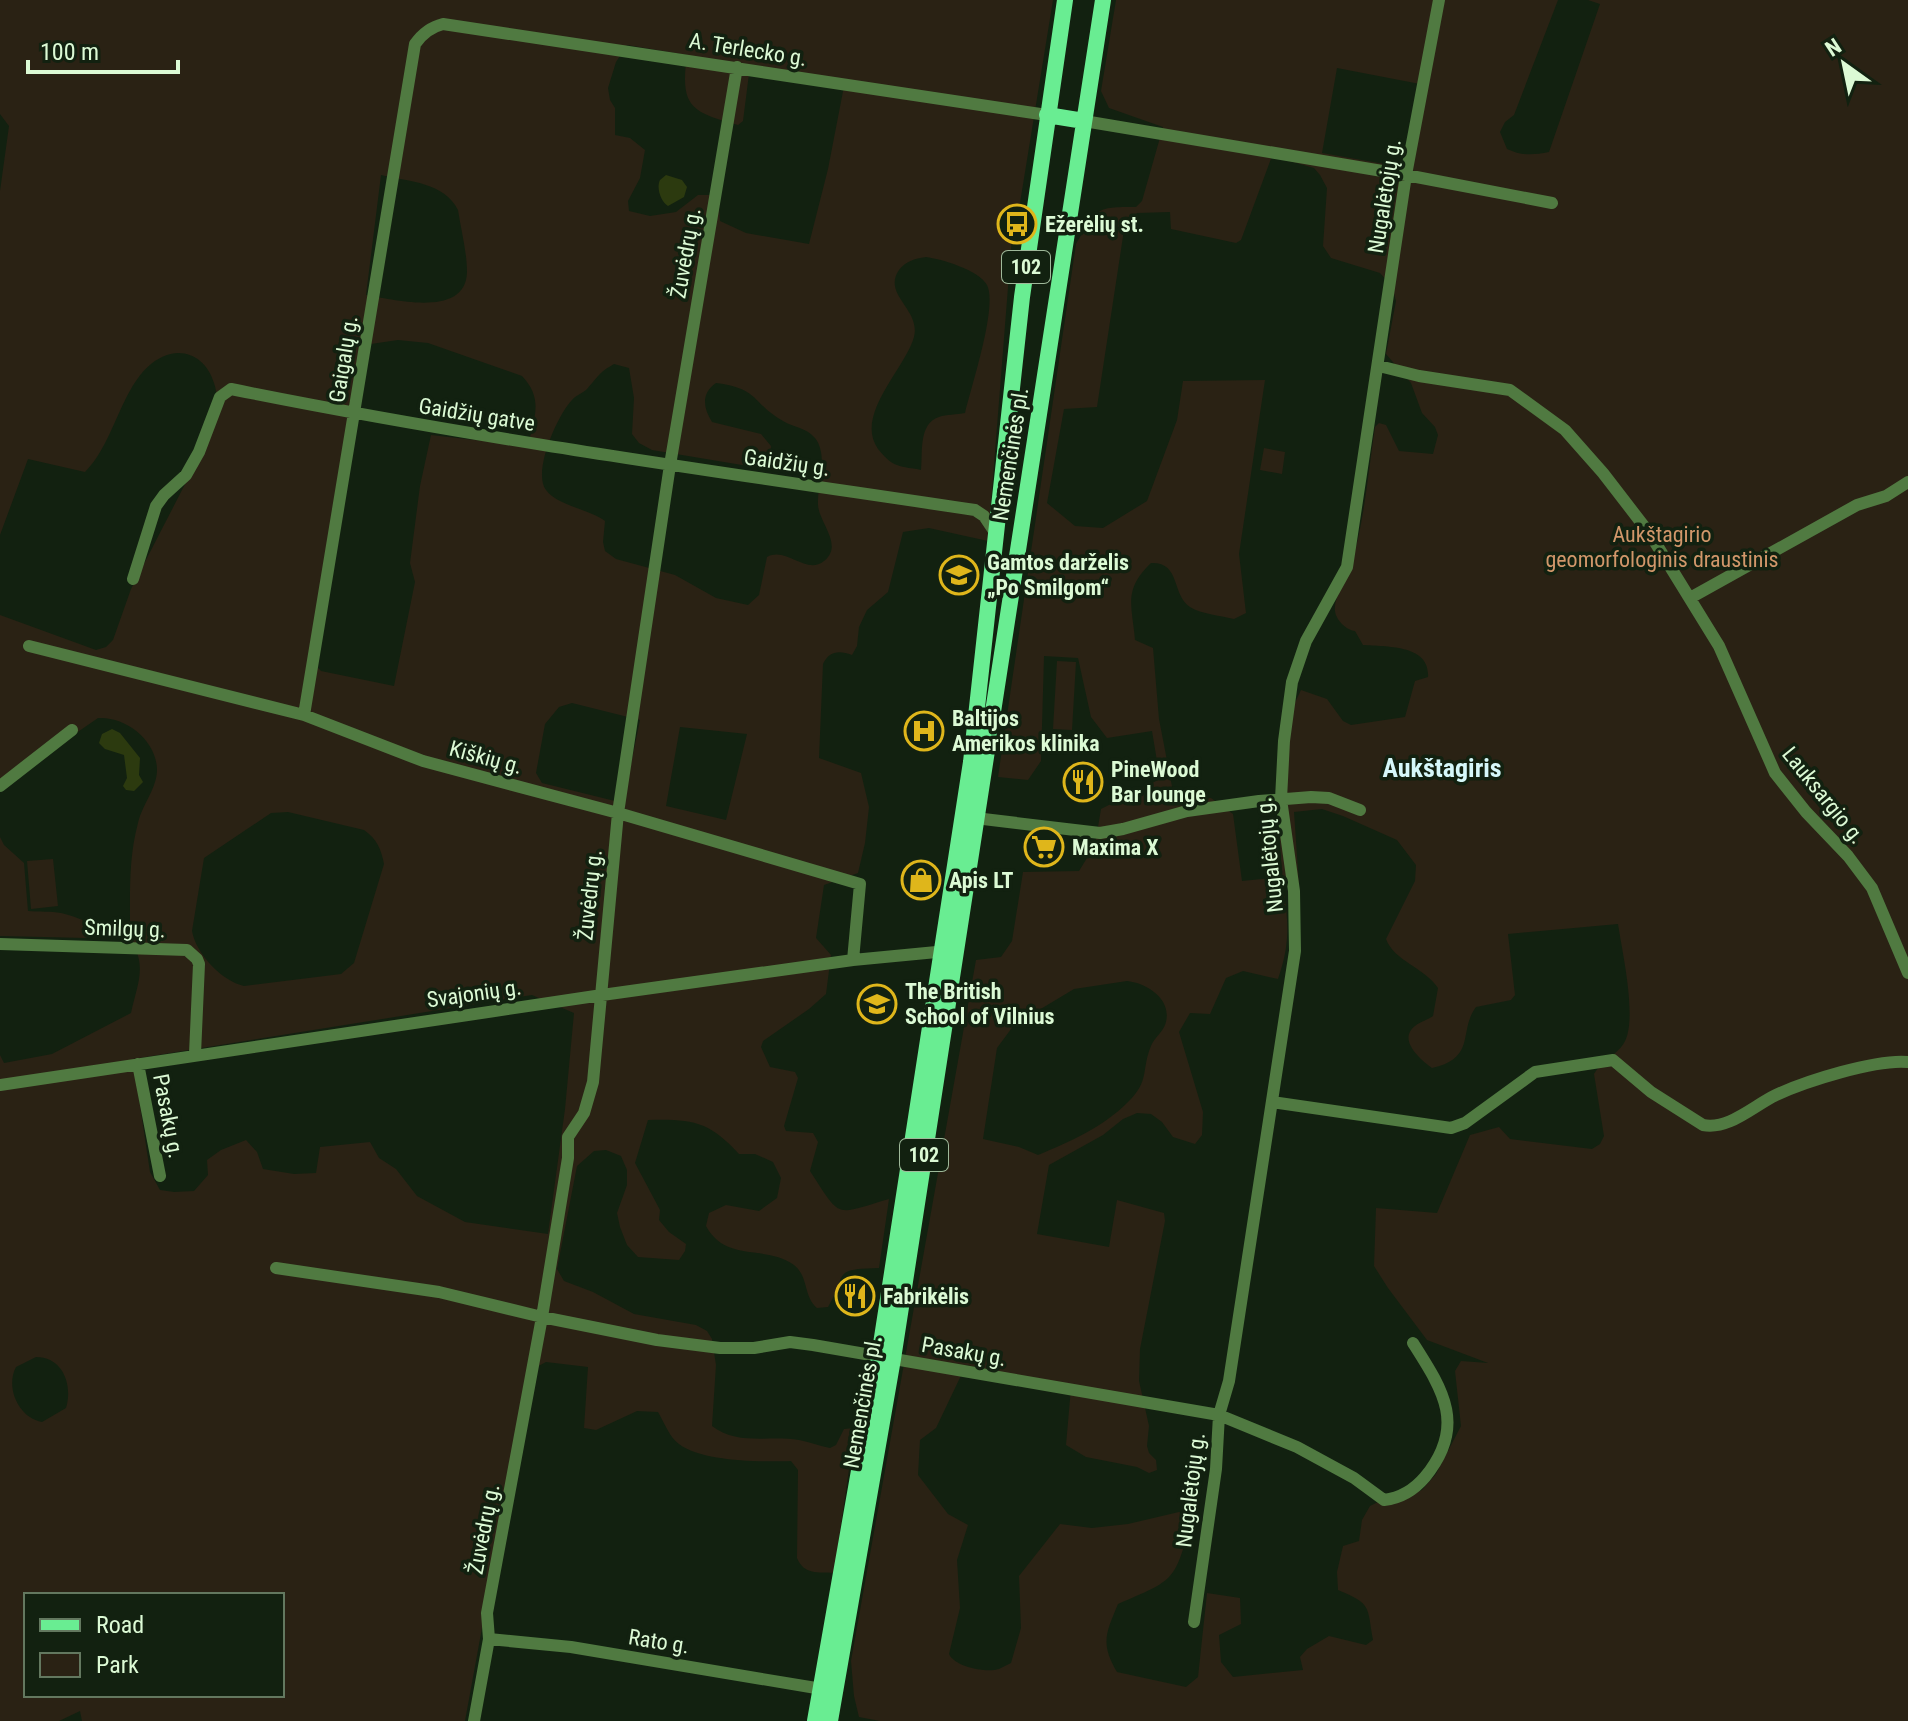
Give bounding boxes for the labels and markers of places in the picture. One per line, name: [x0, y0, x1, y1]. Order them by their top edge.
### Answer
bus stop icon: Ežerėlių st.: [996, 203, 1038, 245]
place label: Ežerėlių st.: [1045, 212, 1144, 237]
place label: Gamtos darželis „Po Smilgom“: [987, 550, 1129, 600]
school or university icon: Gamtos darželis „Po Smilgom“: [938, 554, 980, 596]
place label: Baltijos Amerikos klinika: [952, 706, 1100, 756]
hospital icon: Baltijos Amerikos klinika: [903, 710, 945, 752]
place label: PineWood Bar lounge: [1111, 757, 1206, 807]
restaurant icon: PineWood Bar lounge: [1062, 761, 1104, 803]
supermarket icon: Maxima X: [1023, 826, 1065, 868]
place label: Maxima X: [1072, 835, 1159, 860]
shop icon: Apis LT: [900, 859, 942, 901]
place label: Apis LT: [949, 868, 1013, 893]
place label: The British School of Vilnius: [905, 979, 1055, 1029]
school or university icon: The British School of Vilnius: [856, 983, 898, 1025]
restaurant icon: Fabrikėlis: [834, 1275, 876, 1317]
place label: Fabrikėlis: [883, 1284, 969, 1309]

